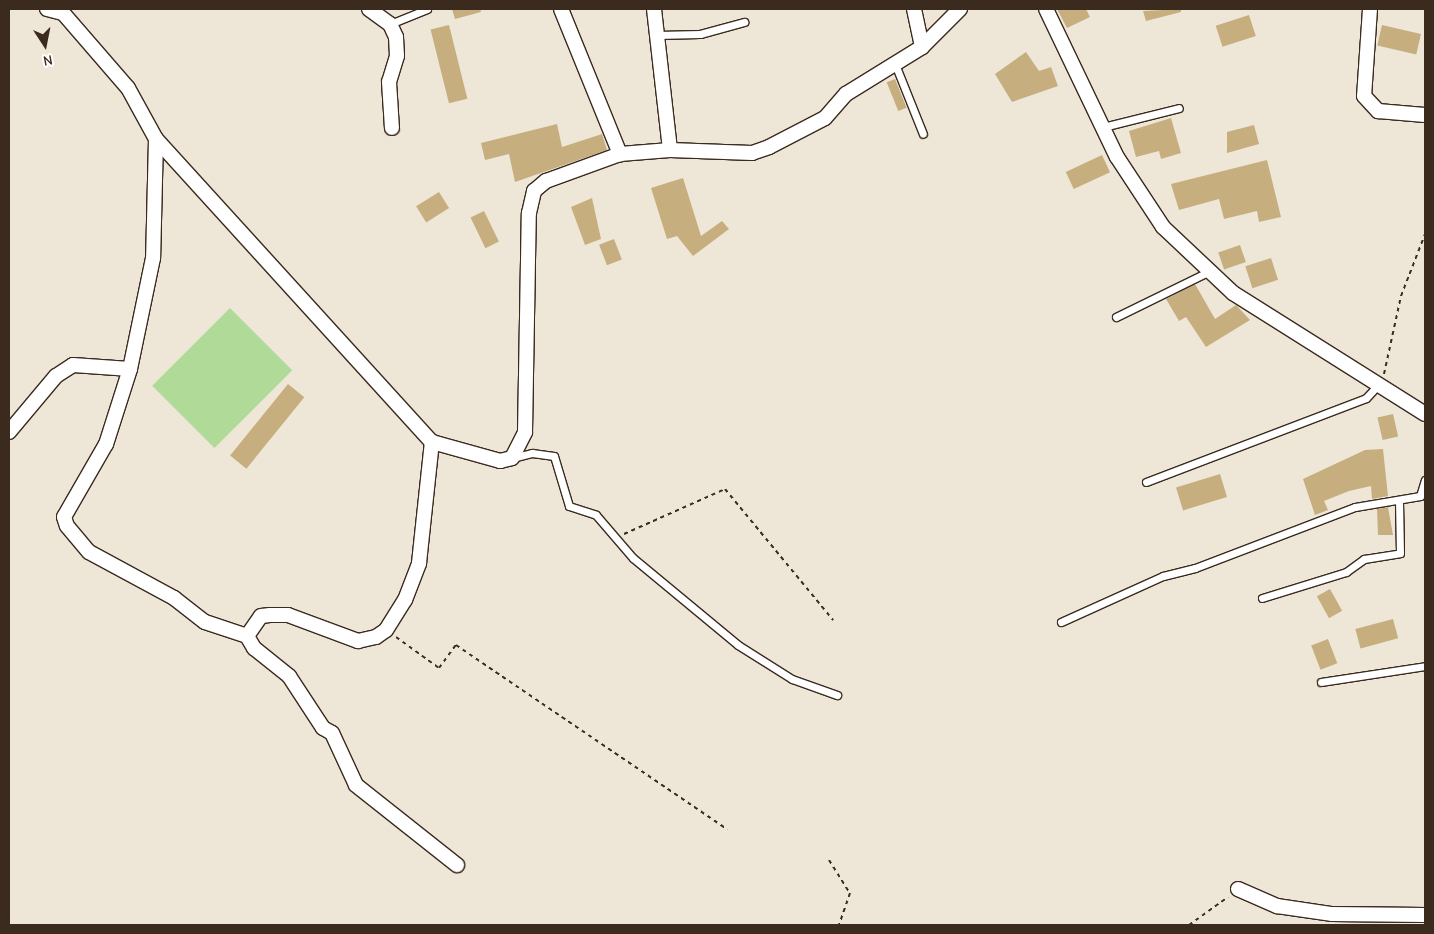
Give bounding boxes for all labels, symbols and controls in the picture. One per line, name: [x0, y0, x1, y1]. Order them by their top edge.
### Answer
north arrow: [20, 20, 70, 70]
text: N: [42, 51, 54, 69]

